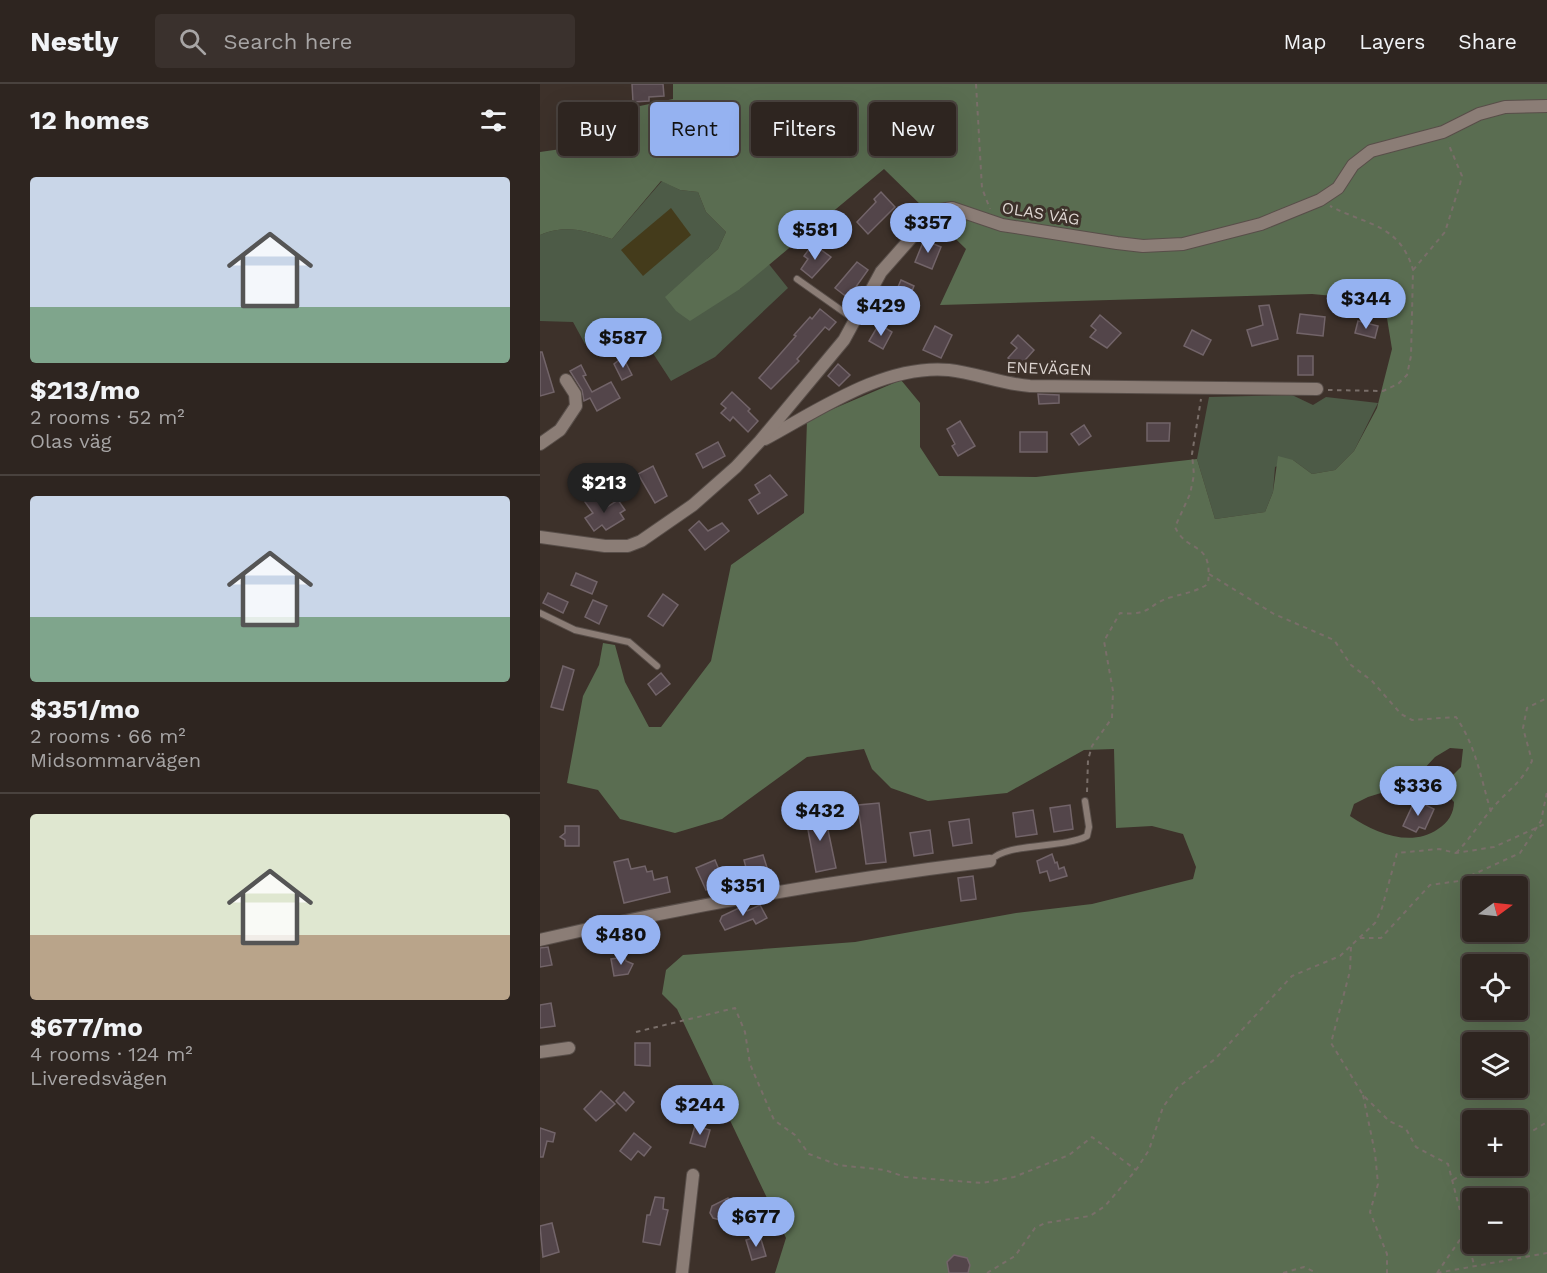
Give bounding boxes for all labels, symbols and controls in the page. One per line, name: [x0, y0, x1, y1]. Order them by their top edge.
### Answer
search box: [155, 14, 575, 68]
text: Nestly: [30, 25, 119, 58]
icon: search: [176, 25, 209, 58]
text: Search here: [224, 29, 352, 54]
text: Map: [1283, 29, 1326, 54]
text: Layers: [1359, 29, 1425, 54]
text: Share: [1458, 29, 1517, 54]
chip: Buy: [558, 102, 638, 156]
chip: Rent: [650, 102, 739, 156]
chip: Filters: [751, 102, 857, 156]
chip: New: [869, 102, 956, 156]
icon: filters: [477, 104, 510, 137]
text: 12 homes: [30, 105, 149, 135]
street label: OLAS VÄG: [1001, 198, 1081, 229]
pin: $357: [892, 203, 964, 254]
pin: $581: [779, 210, 851, 261]
text: $357: [904, 210, 952, 234]
icon: home: [216, 216, 324, 324]
text: $581: [792, 217, 838, 241]
pin: $344: [1330, 279, 1402, 330]
pin: $429: [845, 286, 917, 337]
text: $344: [1341, 286, 1391, 310]
text: $429: [856, 293, 906, 317]
pin: $587: [587, 318, 659, 369]
text: $587: [599, 325, 647, 349]
street label: ENEVÄGEN: [1006, 358, 1092, 379]
text: $213/mo: [30, 375, 140, 405]
text: 2 rooms · 52 m²: [30, 405, 185, 429]
text: Olas väg: [30, 429, 111, 453]
pin: $213: [568, 463, 640, 514]
text: $213: [581, 470, 627, 494]
icon: home: [216, 535, 324, 643]
text: $351/mo: [30, 694, 140, 724]
text: 2 rooms · 66 m²: [30, 724, 186, 748]
text: Midsommarvägen: [30, 748, 201, 772]
pin: $336: [1382, 766, 1454, 817]
text: $336: [1394, 773, 1442, 797]
pin: $432: [784, 791, 856, 842]
text: $432: [795, 798, 845, 822]
icon: home: [216, 853, 324, 961]
pin: $351: [707, 866, 779, 917]
text: $351: [721, 873, 765, 897]
north arrow: [1462, 876, 1528, 942]
map controls: [1462, 876, 1528, 1254]
pin: $480: [585, 915, 657, 966]
text: $480: [595, 922, 647, 946]
button: locate: [1462, 954, 1528, 1020]
text: $677/mo: [30, 1012, 143, 1042]
button: layers: [1462, 1032, 1528, 1098]
text: 4 rooms · 124 m²: [30, 1042, 193, 1066]
text: Liveredsvägen: [30, 1066, 167, 1090]
pin: $244: [664, 1085, 736, 1136]
text: $244: [675, 1092, 725, 1116]
button: +: [1462, 1110, 1528, 1176]
button: −: [1462, 1188, 1528, 1254]
pin: $677: [720, 1197, 792, 1248]
text: $677: [731, 1204, 781, 1228]

